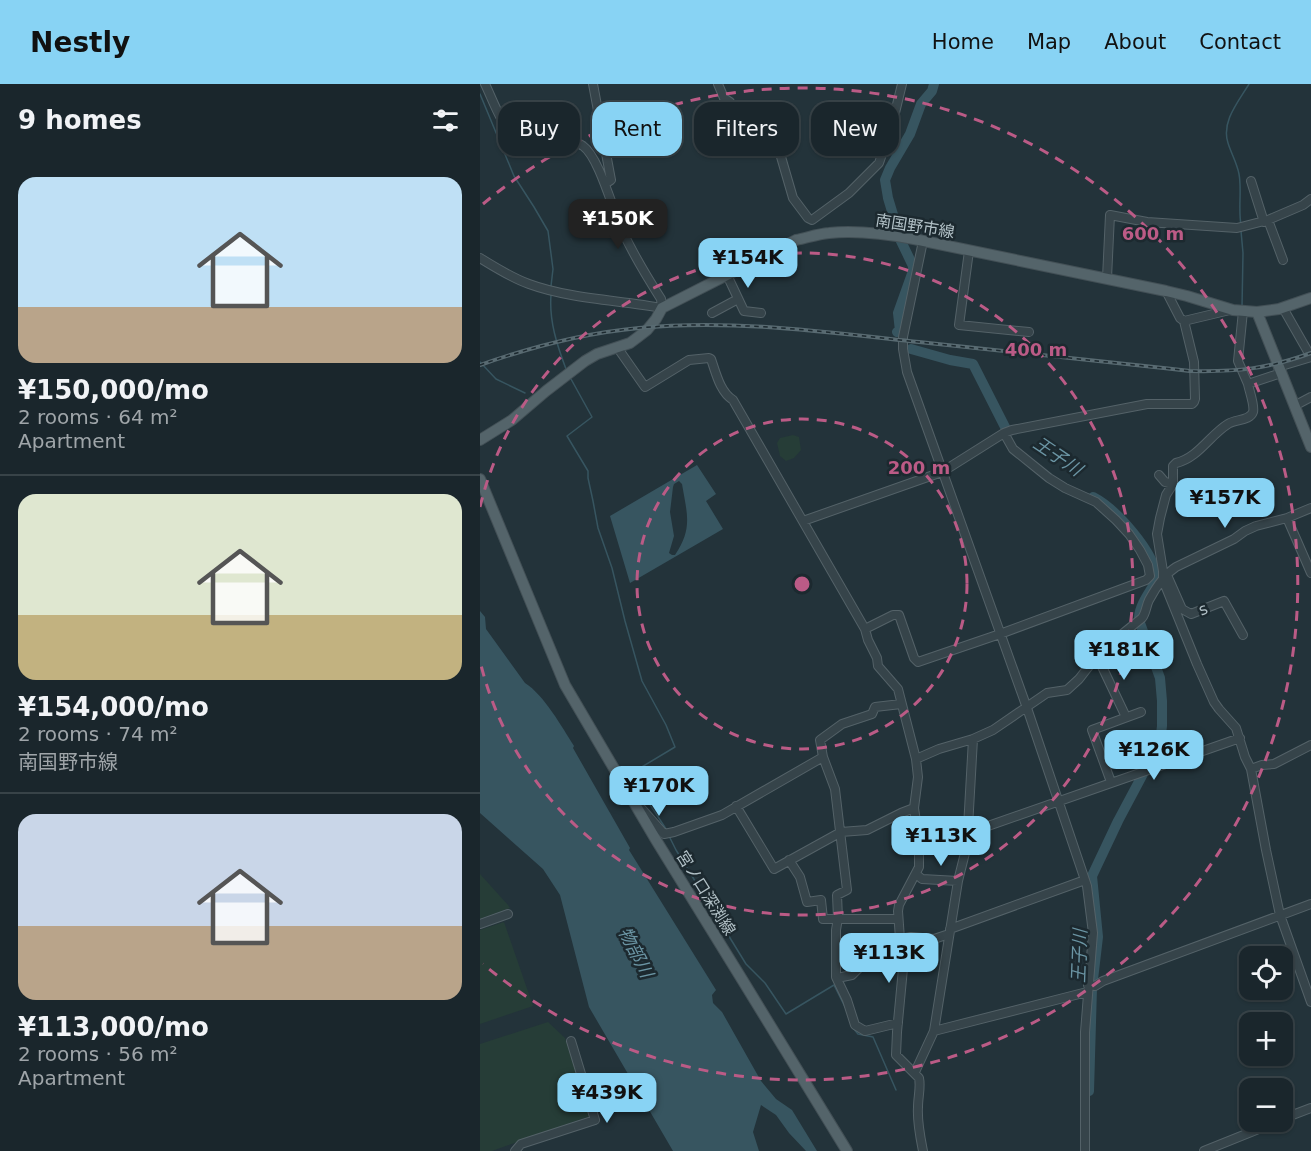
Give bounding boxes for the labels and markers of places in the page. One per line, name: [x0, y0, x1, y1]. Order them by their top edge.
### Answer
pin: ¥150K: [576, 199, 660, 250]
pin: ¥154K: [706, 238, 790, 289]
pin: ¥157K: [1183, 478, 1267, 529]
centre of rings: [792, 574, 812, 594]
pin: ¥181K: [1082, 630, 1166, 681]
pin: ¥126K: [1112, 730, 1196, 781]
pin: ¥170K: [617, 766, 701, 817]
pin: ¥113K: [899, 816, 983, 867]
pin: ¥113K: [847, 933, 931, 984]
pin: ¥439K: [565, 1073, 649, 1124]

